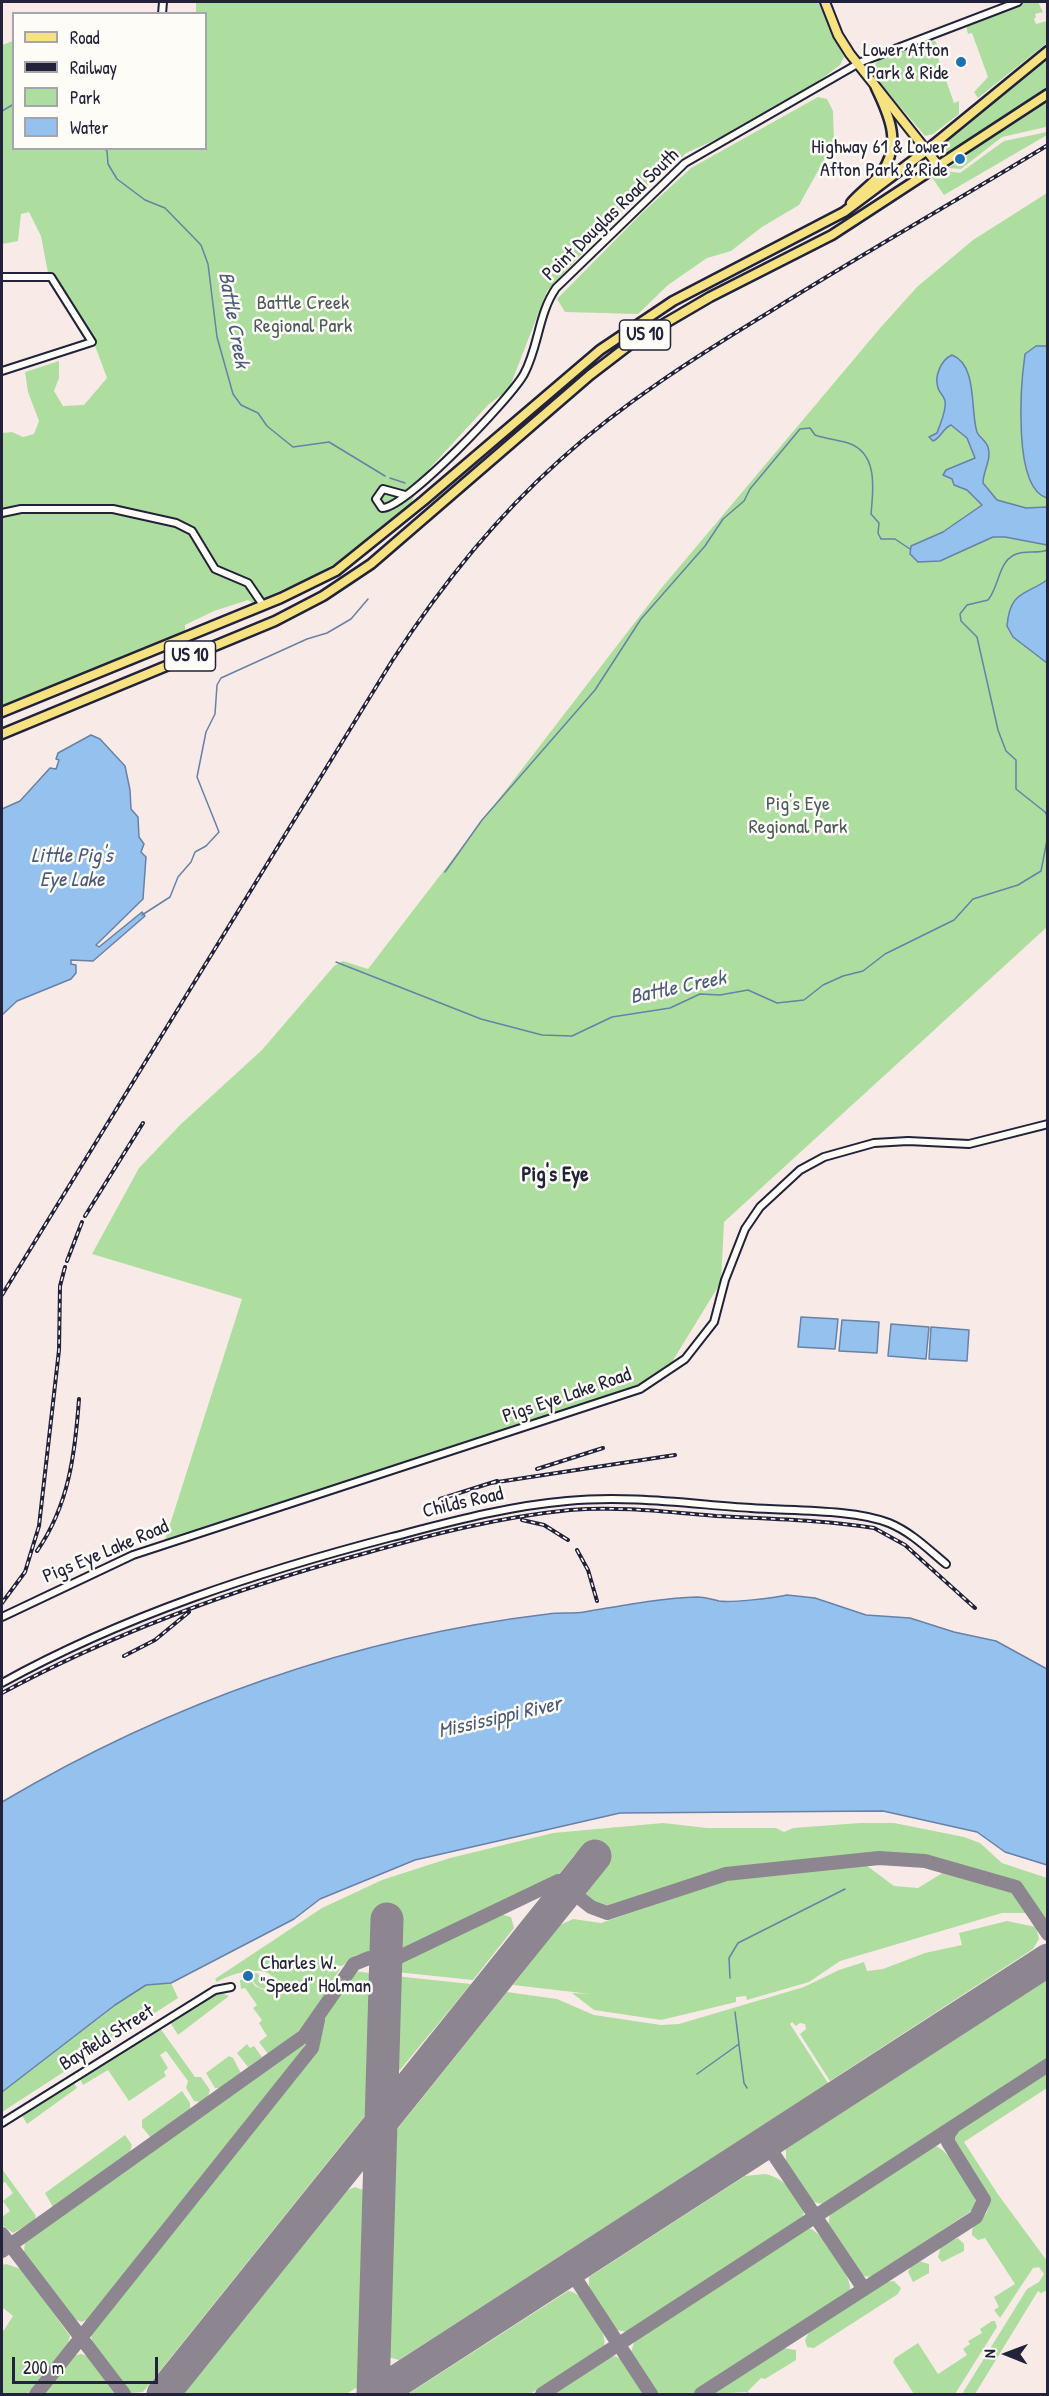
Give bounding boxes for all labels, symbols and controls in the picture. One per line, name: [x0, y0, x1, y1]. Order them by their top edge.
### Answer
legend: [12, 12, 207, 150]
text: Road: [70, 25, 100, 50]
place label: Lower Afton Park & Ride: [863, 39, 949, 86]
text: Railway: [70, 55, 117, 80]
marker: Lower Afton Park & Ride: [954, 55, 968, 69]
text: Park: [70, 85, 100, 110]
text: Water: [70, 115, 108, 140]
place label: Highway 61 & Lower Afton Park & Ride: [811, 136, 948, 183]
street label: Point Douglas Road South: [538, 144, 684, 286]
marker: Highway 61 & Lower Afton Park & Ride: [953, 152, 967, 166]
water label: Battle Creek: [212, 270, 254, 370]
park label: Battle Creek Regional Park: [254, 292, 352, 339]
road number: US 10: [620, 320, 670, 350]
road number: US 10: [164, 641, 216, 671]
park label: Pig's Eye Regional Park: [749, 793, 847, 840]
water label: Little Pig's Eye Lake: [31, 843, 113, 893]
water label: Battle Creek: [628, 966, 728, 1010]
district label: Pig's Eye: [521, 1162, 589, 1188]
street label: Pigs Eye Lake Road: [500, 1363, 634, 1429]
street label: Childs Road: [420, 1482, 506, 1524]
street label: Pigs Eye Lake Road: [40, 1515, 172, 1589]
water label: Mississippi River: [436, 1692, 564, 1744]
place label: Charles W. "Speed" Holman: [260, 1952, 371, 1999]
marker: Charles W. "Speed" Holman: [241, 1969, 255, 1983]
street label: Bayfield Street: [55, 2000, 159, 2076]
north arrow: [977, 2324, 1037, 2384]
scale bar: [15, 2345, 160, 2383]
text: N: [978, 2349, 1000, 2358]
text: 200 m: [23, 2355, 64, 2380]

